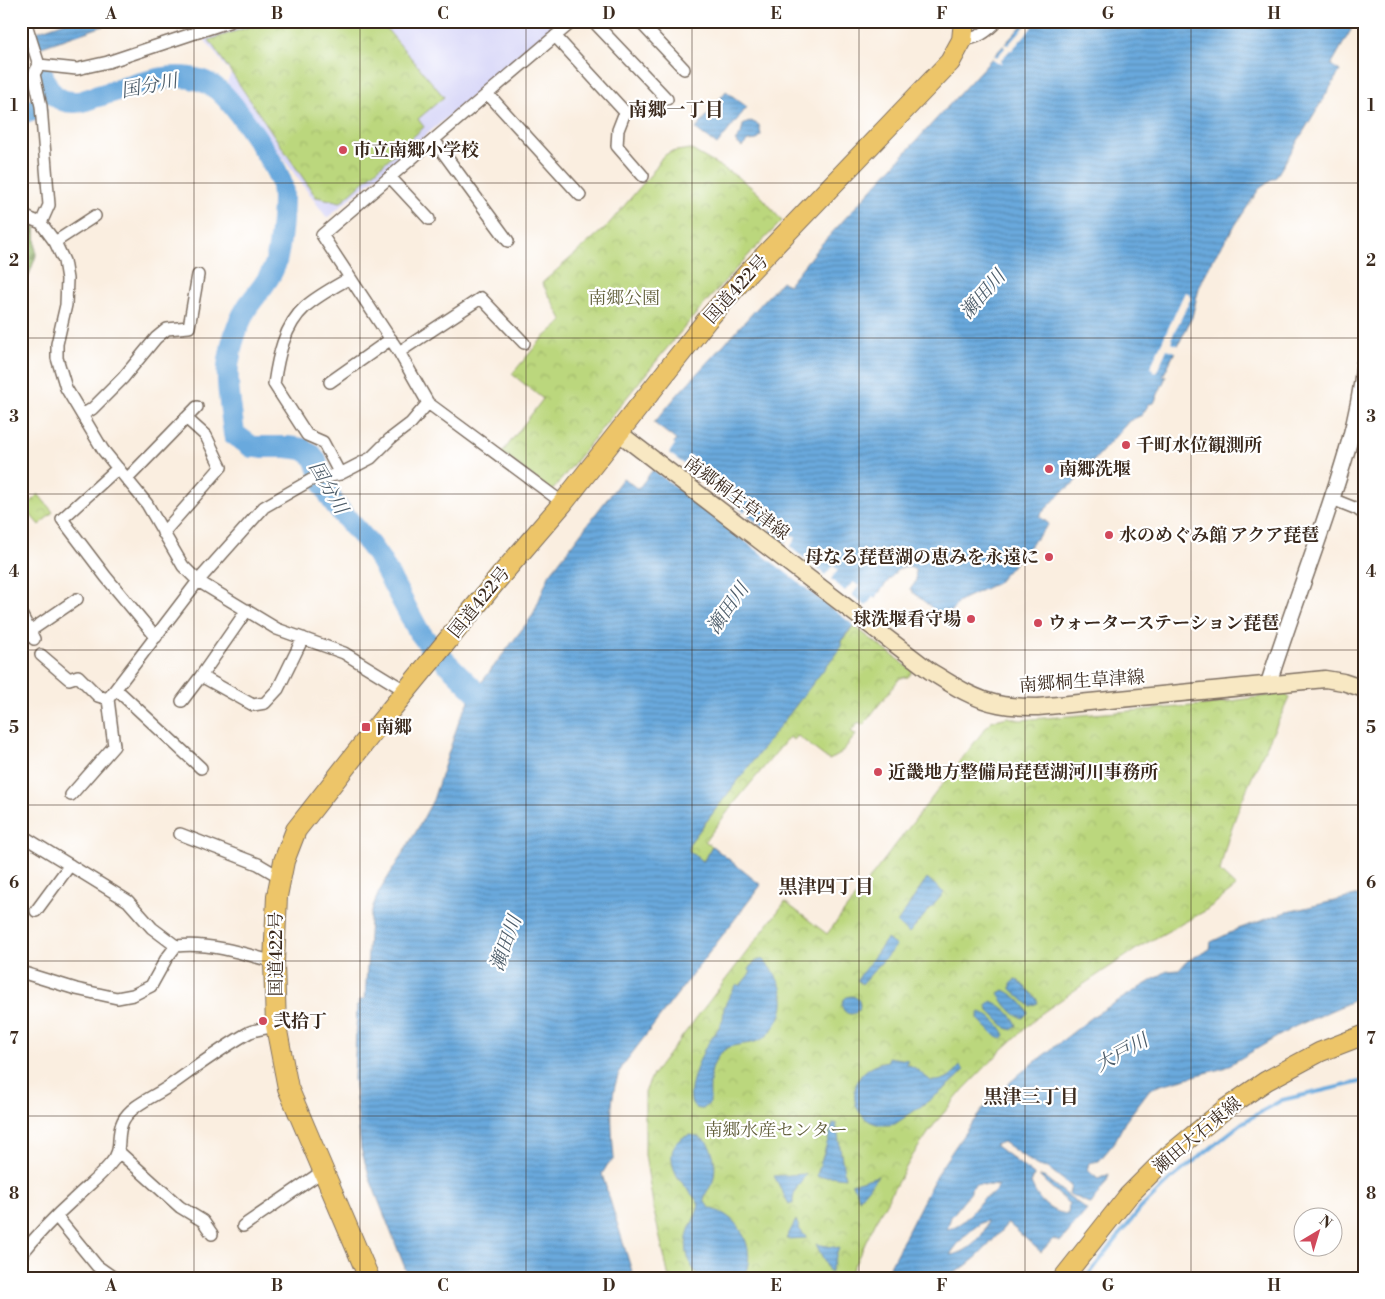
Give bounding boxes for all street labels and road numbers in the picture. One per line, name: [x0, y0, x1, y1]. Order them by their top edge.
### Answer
street label: 国道422号: [699, 250, 773, 329]
street label: 南郷桐生草津線: [679, 451, 794, 545]
street label: 国道422号: [444, 562, 515, 643]
street label: 南郷桐生草津線: [1018, 666, 1146, 697]
street label: 国道422号: [265, 911, 288, 997]
street label: 瀬田大石東線: [1149, 1092, 1246, 1179]

